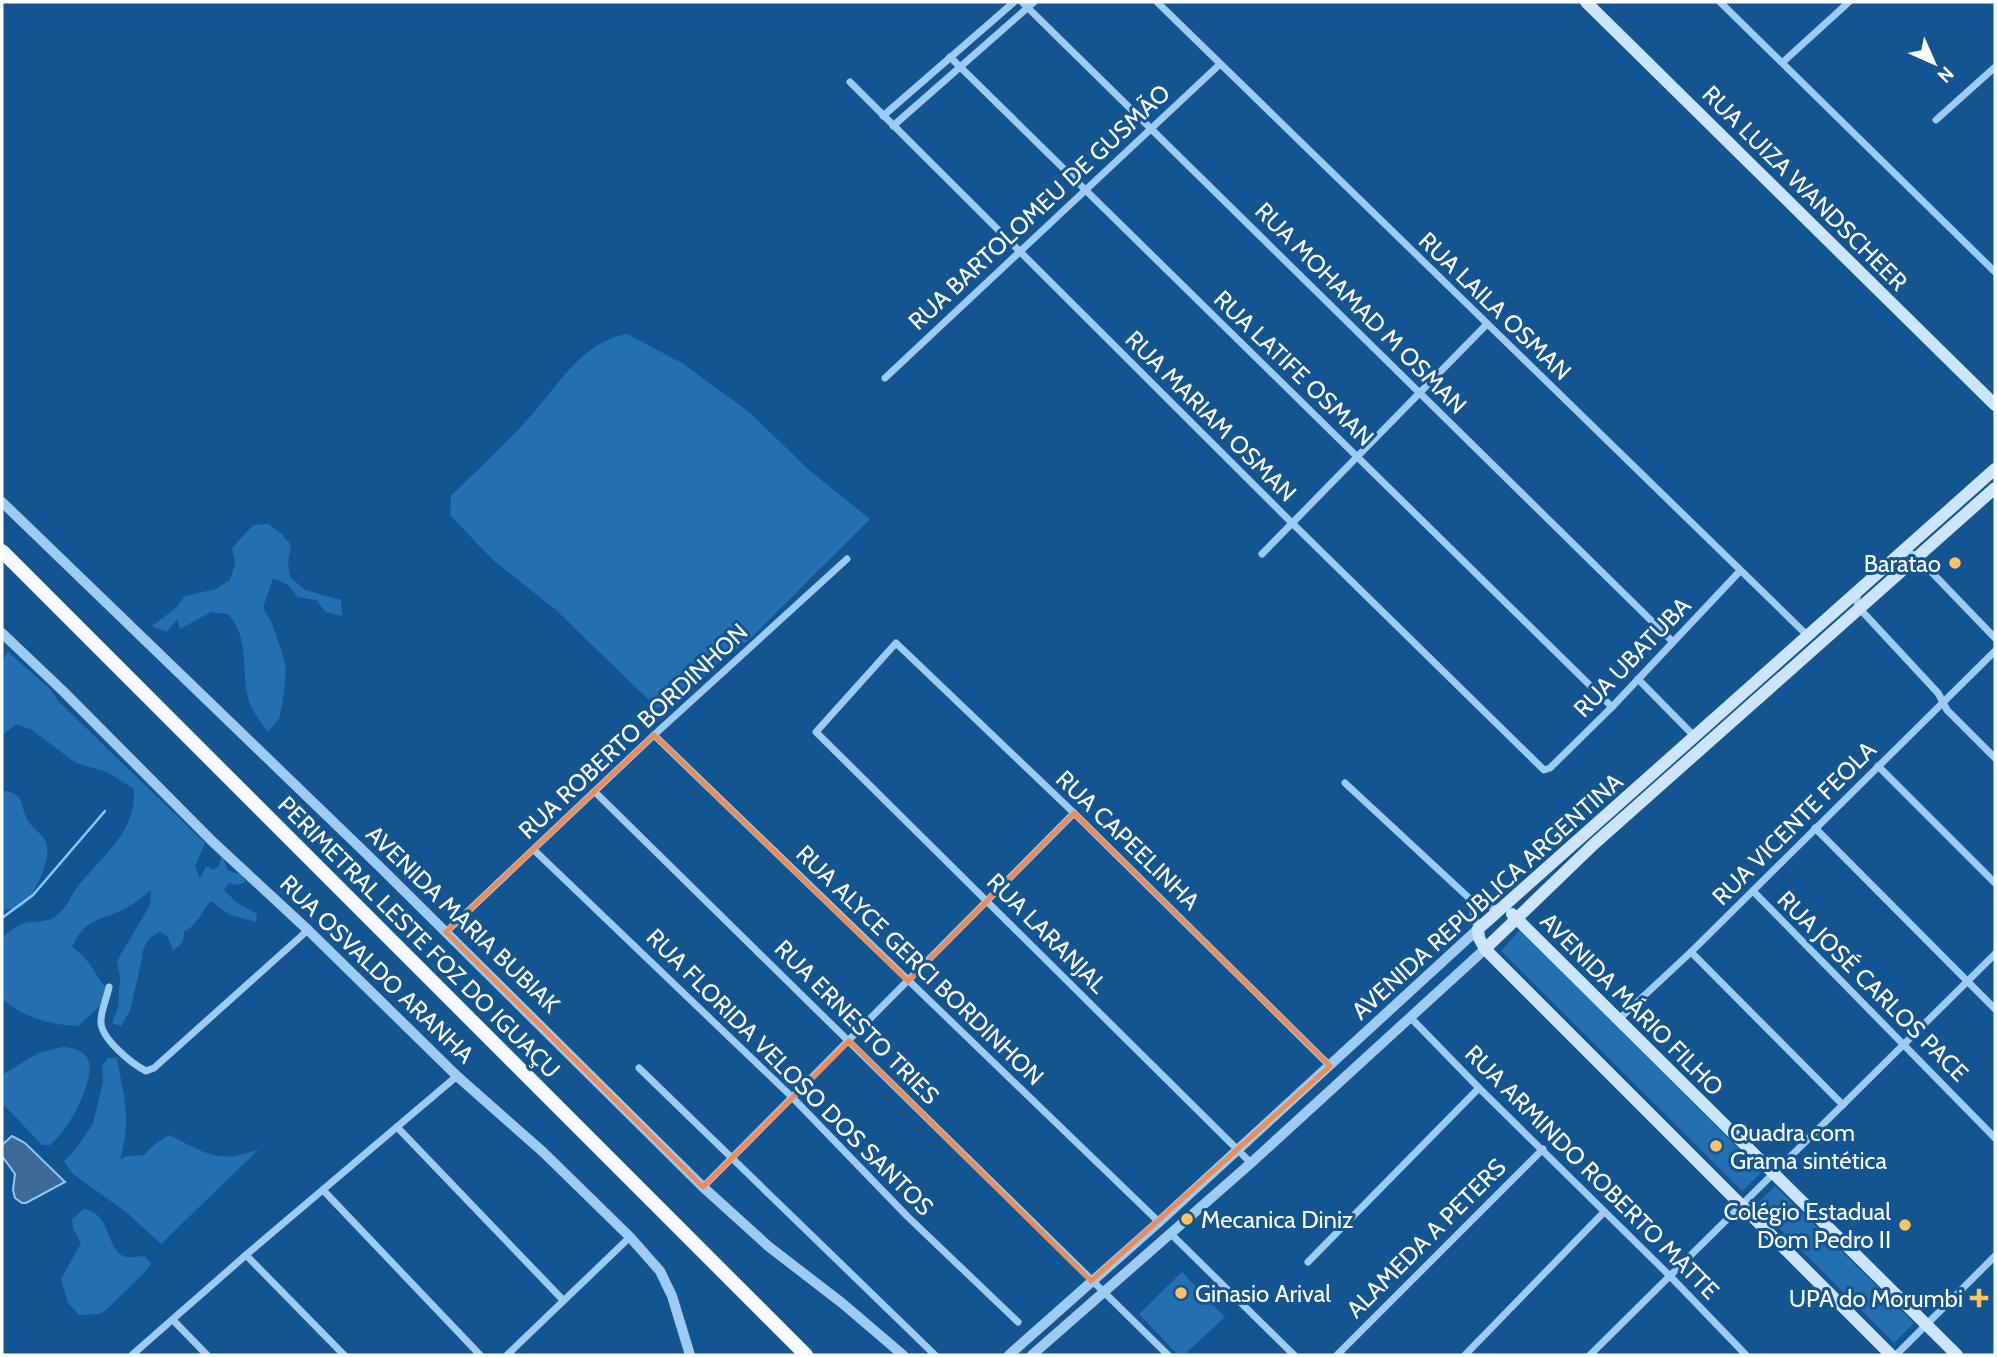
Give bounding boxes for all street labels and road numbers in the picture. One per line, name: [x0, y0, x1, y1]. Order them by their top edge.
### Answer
street label: RUA BARTOLOMEU DE GUSMÃO: [902, 78, 1176, 336]
street label: RUA LUIZA WANDSCHEER: [1697, 80, 1914, 297]
street label: RUA MOHAMAD M OSMAN: [1249, 196, 1473, 420]
street label: RUA LAILA OSMAN: [1413, 226, 1577, 386]
street label: RUA LATIFE OSMAN: [1208, 284, 1380, 452]
street label: RUA MARIAM OSMAN: [1119, 324, 1303, 508]
street label: RUA UBATUBA: [1567, 591, 1697, 723]
street label: RUA ROBERTO BORDINHON: [512, 617, 754, 845]
street label: RUA VICENTE FEOLA: [1706, 735, 1882, 911]
street label: RUA CAPEELINHA: [1050, 764, 1206, 916]
street label: AVENIDA REPUBLICA ARGENTINA: [1346, 767, 1629, 1025]
street label: PERIMETRAL LESTE FOZ DO IGUAÇU: [272, 790, 566, 1084]
street label: AVENIDA MARIA BUBIAK: [360, 819, 566, 1019]
street label: RUA ALYCE GERCI BORDINHON: [790, 839, 1050, 1091]
street label: RUA LARANJAL: [981, 867, 1113, 999]
street label: RUA OSVALDO ARANHA: [274, 869, 480, 1069]
street label: RUA JOSÉ CARLOS PACE: [1772, 885, 1974, 1087]
street label: AVENIDA MÁRIO FILHO: [1534, 906, 1730, 1102]
street label: RUA FLORIDA VELOSO DOS SANTOS: [641, 923, 939, 1221]
street label: RUA ERNESTO TRIES: [769, 934, 945, 1110]
street label: RUA ARMINDO ROBERTO MATTE: [1459, 1039, 1725, 1305]
street label: ALAMEDA A PETERS: [1340, 1152, 1512, 1324]

